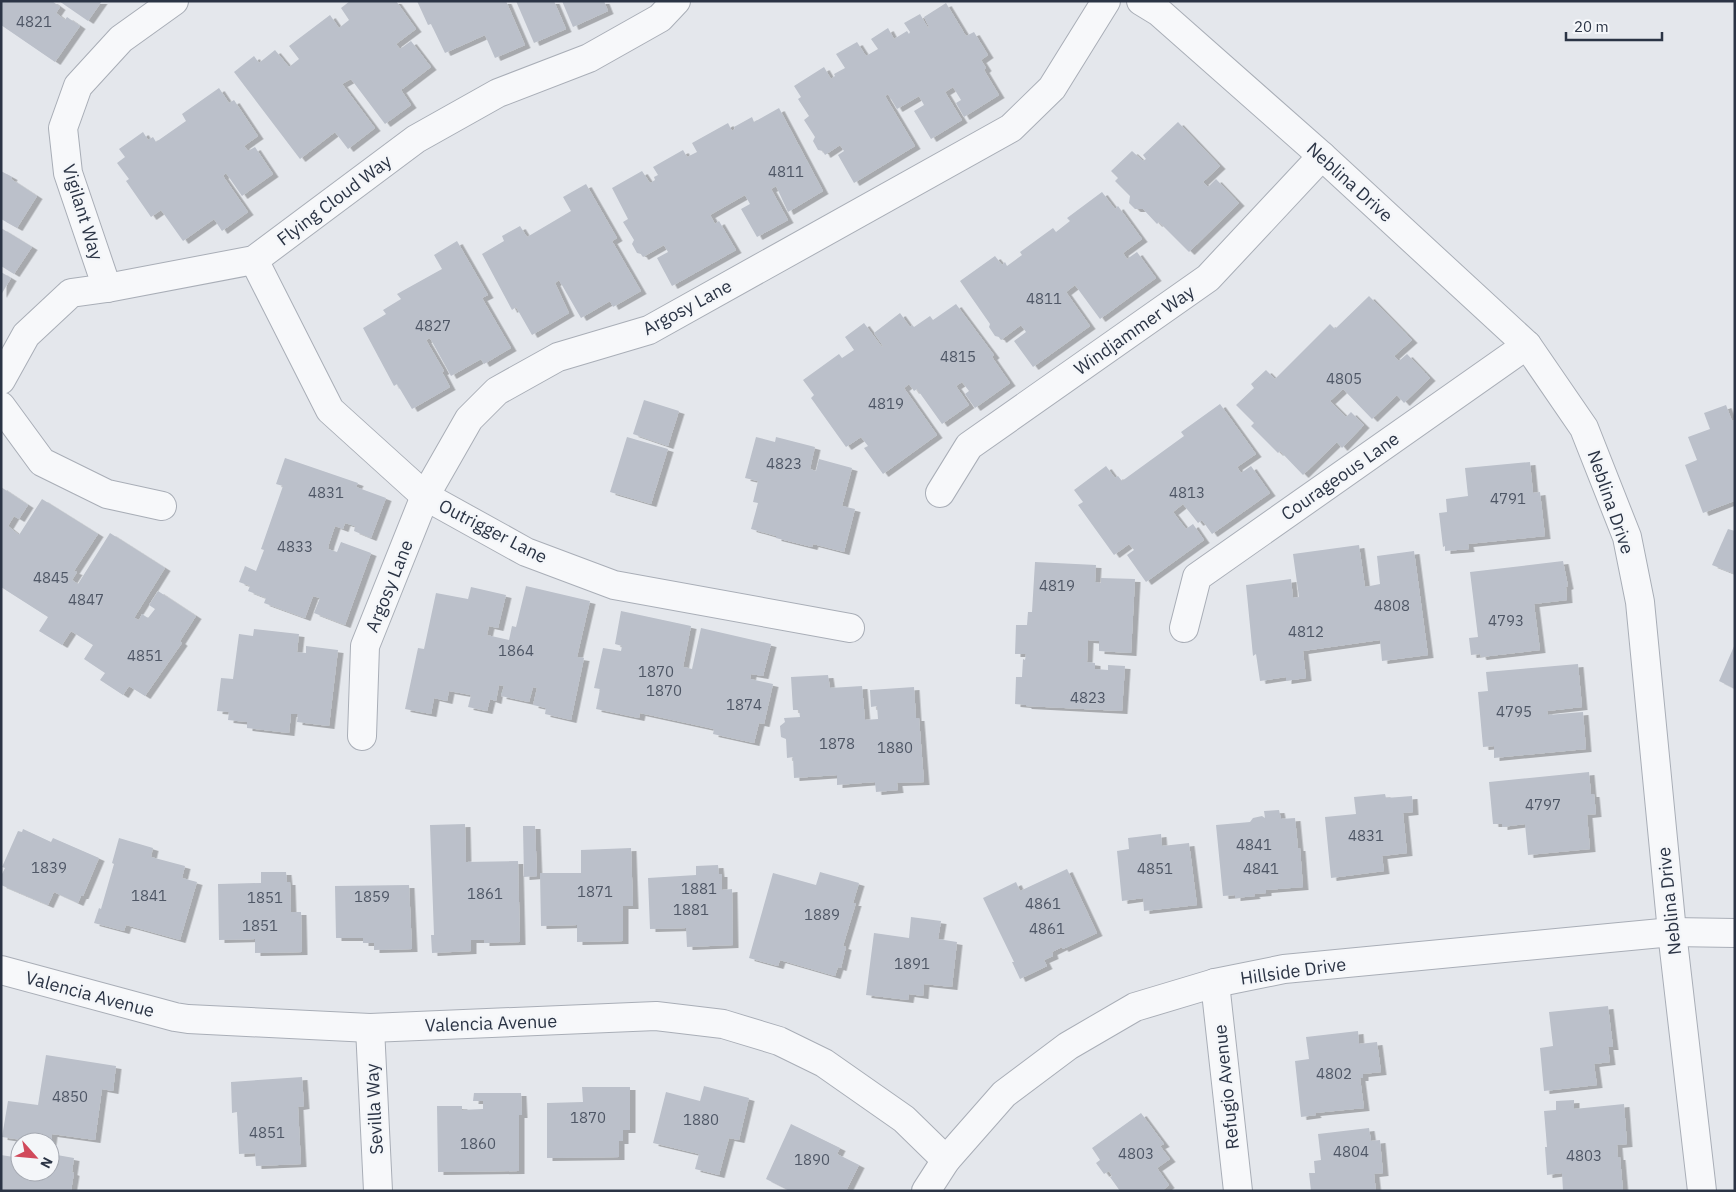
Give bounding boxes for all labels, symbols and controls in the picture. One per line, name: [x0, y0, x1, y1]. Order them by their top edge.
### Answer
scale bar: [1566, 10, 1662, 42]
house number: 4821: [16, 12, 52, 31]
text: 20 m: [1574, 17, 1609, 36]
street label: Neblina Drive: [1302, 137, 1398, 227]
street label: Flying Cloud Way: [272, 149, 396, 251]
street label: Vigilant Way: [58, 161, 108, 263]
house number: 4811: [768, 162, 804, 181]
street label: Argosy Lane: [639, 274, 736, 340]
street label: Windjammer Way: [1069, 280, 1199, 380]
house number: 4811: [1026, 289, 1062, 308]
house number: 4827: [415, 316, 451, 335]
house number: 4815: [940, 347, 976, 366]
house number: 4805: [1326, 369, 1362, 388]
house number: 4819: [868, 394, 904, 413]
street label: Courageous Lane: [1276, 427, 1404, 525]
street label: Neblina Drive: [1582, 447, 1640, 557]
house number: 4823: [766, 454, 802, 473]
house number: 4831: [308, 483, 344, 502]
house number: 4813: [1169, 483, 1205, 502]
house number: 4791: [1490, 489, 1526, 508]
street label: Outrigger Lane: [435, 494, 551, 568]
street label: Argosy Lane: [360, 536, 418, 636]
house number: 4833: [277, 537, 313, 556]
house number: 4845: [33, 568, 69, 587]
house number: 4819: [1039, 576, 1075, 595]
house number: 4847: [68, 590, 104, 609]
house number: 4808: [1374, 596, 1410, 615]
house number: 4793: [1488, 611, 1524, 630]
house number: 4812: [1288, 622, 1324, 641]
house number: 1864: [498, 641, 534, 660]
house number: 4851: [127, 646, 163, 665]
house number: 1870: [638, 662, 674, 681]
house number: 1870: [646, 681, 682, 700]
house number: 4823: [1070, 688, 1106, 707]
house number: 1874: [726, 695, 762, 714]
house number: 4795: [1496, 702, 1532, 721]
house number: 1878: [819, 734, 855, 753]
house number: 1880: [877, 738, 913, 757]
house number: 4797: [1525, 795, 1561, 814]
house number: 4831: [1348, 826, 1384, 845]
house number: 4841: [1236, 835, 1272, 854]
street label: Neblina Drive: [1652, 846, 1686, 956]
house number: 1839: [31, 858, 67, 877]
house number: 4851: [1137, 859, 1173, 878]
house number: 4841: [1243, 859, 1279, 878]
house number: 1881: [681, 879, 717, 898]
house number: 1871: [577, 882, 613, 901]
house number: 1861: [467, 884, 503, 903]
house number: 1841: [131, 886, 167, 905]
house number: 1859: [354, 887, 390, 906]
house number: 1851: [247, 888, 283, 907]
house number: 4861: [1025, 894, 1061, 913]
house number: 1881: [673, 900, 709, 919]
house number: 1889: [804, 905, 840, 924]
house number: 1851: [242, 916, 278, 935]
house number: 4861: [1029, 919, 1065, 938]
street label: Hillside Drive: [1239, 952, 1347, 990]
house number: 1891: [894, 954, 930, 973]
street label: Valencia Avenue: [23, 966, 157, 1022]
street label: Valencia Avenue: [424, 1009, 558, 1037]
street label: Refugio Avenue: [1208, 1023, 1244, 1151]
street label: Sevilla Way: [360, 1063, 388, 1155]
house number: 4802: [1316, 1064, 1352, 1083]
house number: 4850: [52, 1087, 88, 1106]
house number: 1870: [570, 1108, 606, 1127]
house number: 1880: [683, 1110, 719, 1129]
house number: 4851: [249, 1123, 285, 1142]
north arrow: [10, 1132, 60, 1182]
house number: 1860: [460, 1134, 496, 1153]
house number: 4804: [1333, 1142, 1369, 1161]
house number: 4803: [1118, 1144, 1154, 1163]
house number: 4803: [1566, 1146, 1602, 1165]
house number: 1890: [794, 1150, 830, 1169]
text: N: [36, 1154, 57, 1172]

